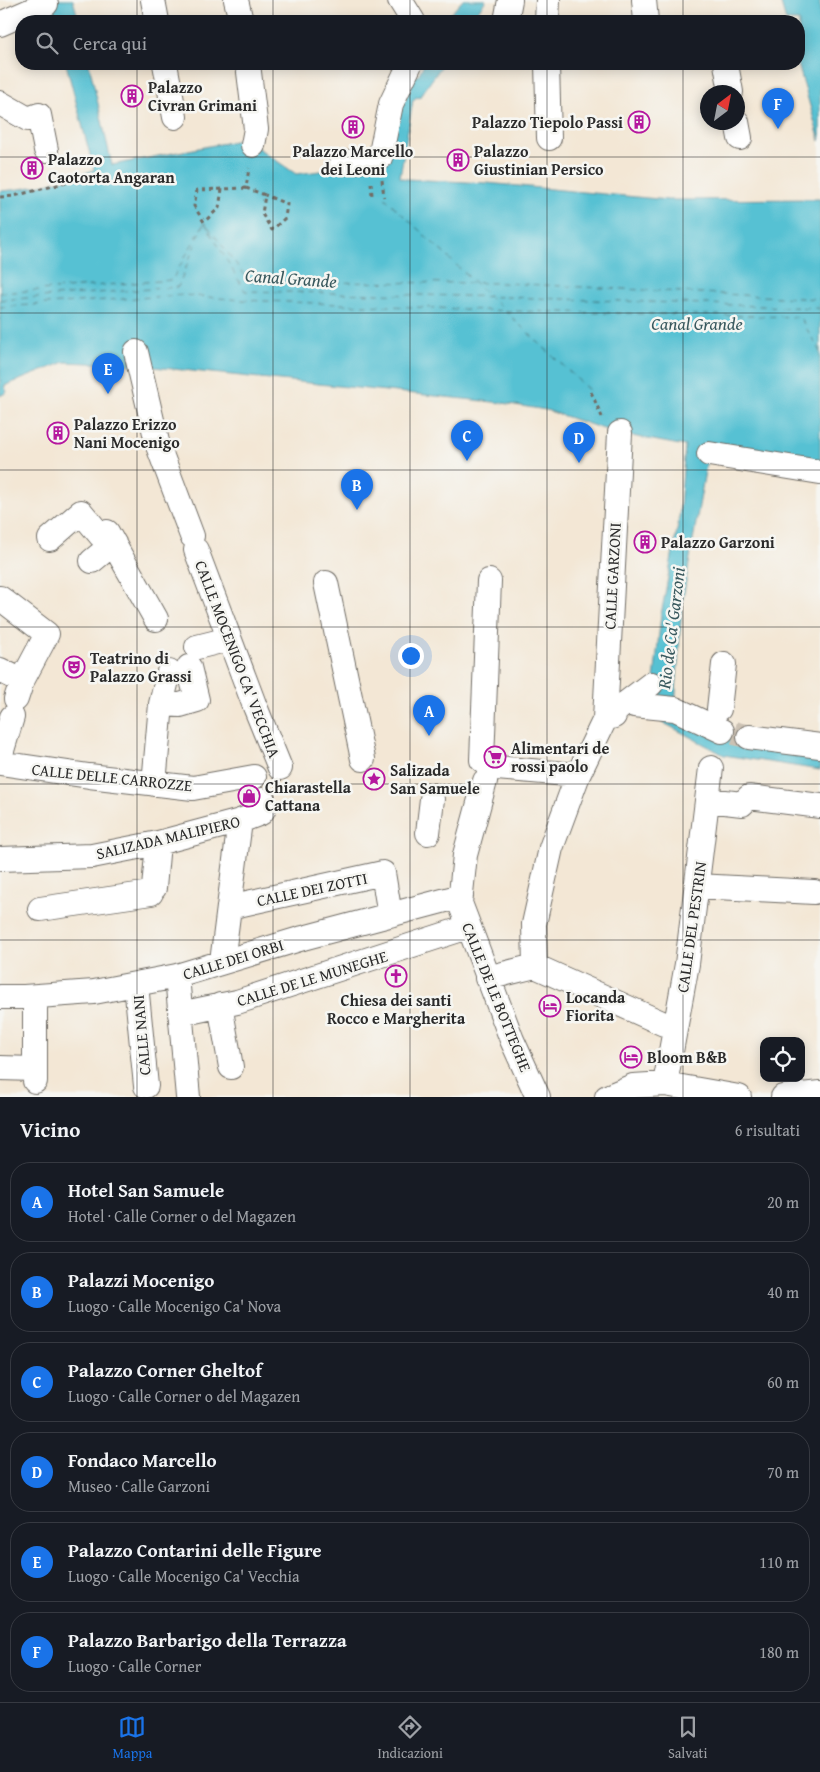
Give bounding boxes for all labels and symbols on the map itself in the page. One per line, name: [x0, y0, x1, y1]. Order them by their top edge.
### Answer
place label: Palazzo Civran Grimani: [148, 75, 257, 117]
building icon: Palazzo Civran Grimani: [120, 84, 144, 108]
north arrow: [700, 85, 745, 130]
pin: F: [762, 88, 794, 129]
place label: Palazzo Tiepolo Passi: [472, 110, 623, 134]
building icon: Palazzo Tiepolo Passi: [627, 110, 651, 134]
building icon: Palazzo Marcello dei Leoni: [341, 115, 365, 139]
place label: Palazzo Marcello dei Leoni: [293, 139, 414, 181]
place label: Palazzo Giustinian Persico: [474, 139, 604, 181]
place label: Palazzo Caotorta Angaran: [48, 147, 175, 189]
building icon: Palazzo Giustinian Persico: [446, 148, 470, 172]
building icon: Palazzo Caotorta Angaran: [20, 156, 44, 180]
water label: Canal Grande: [244, 261, 338, 295]
water label: Canal Grande: [651, 310, 743, 337]
pin: E: [92, 353, 124, 394]
place label: Palazzo Erizzo Nani Mocenigo: [74, 412, 180, 454]
pin: C: [451, 420, 483, 461]
building icon: Palazzo Erizzo Nani Mocenigo: [46, 421, 70, 445]
pin: D: [563, 422, 595, 463]
pin: B: [341, 469, 373, 510]
street label: CALLE GARZONI: [597, 522, 627, 630]
building icon: Palazzo Garzoni: [633, 530, 657, 554]
place label: Palazzo Garzoni: [661, 530, 775, 554]
street label: CALLE MOCENIGO CA' VECCHIA: [189, 557, 287, 761]
water label: Rio de Ca' Garzoni: [650, 565, 692, 691]
your location: [398, 643, 424, 669]
place label: Teatrino di Palazzo Grassi: [90, 646, 192, 688]
theatre icon: Teatrino di Palazzo Grassi: [62, 655, 86, 679]
pin: A: [413, 695, 445, 736]
place label: Alimentari de rossi paolo: [511, 736, 609, 778]
supermarket icon: Alimentari de rossi paolo: [483, 745, 507, 769]
street label: CALLE DELLE CARROZZE: [31, 757, 193, 797]
place label: Salizada San Samuele: [390, 758, 480, 800]
place icon: Salizada San Samuele: [362, 767, 386, 791]
place label: Chiarastella Cattana: [265, 775, 352, 817]
shop icon: Chiarastella Cattana: [237, 784, 261, 808]
street label: SALIZADA MALIPIERO: [94, 809, 243, 865]
street label: CALLE DEL PESTRIN: [670, 859, 712, 994]
street label: CALLE DEI ZOTTI: [254, 866, 370, 912]
street label: CALLE DE LE BOTTEGHE: [456, 919, 538, 1075]
street label: CALLE DEI ORBI: [180, 932, 286, 986]
street label: CALLE DE LE MUNEGHE: [234, 944, 390, 1012]
church icon: Chiesa dei santi Rocco e Margherita: [384, 964, 408, 988]
place label: Locanda Fiorita: [566, 985, 626, 1027]
place label: Chiesa dei santi Rocco e Margherita: [327, 988, 466, 1030]
street label: CALLE NANI: [126, 994, 156, 1076]
hotel icon: Locanda Fiorita: [538, 994, 562, 1018]
hotel icon: Bloom B&B: [619, 1045, 643, 1069]
place label: Bloom B&B: [647, 1045, 727, 1069]

